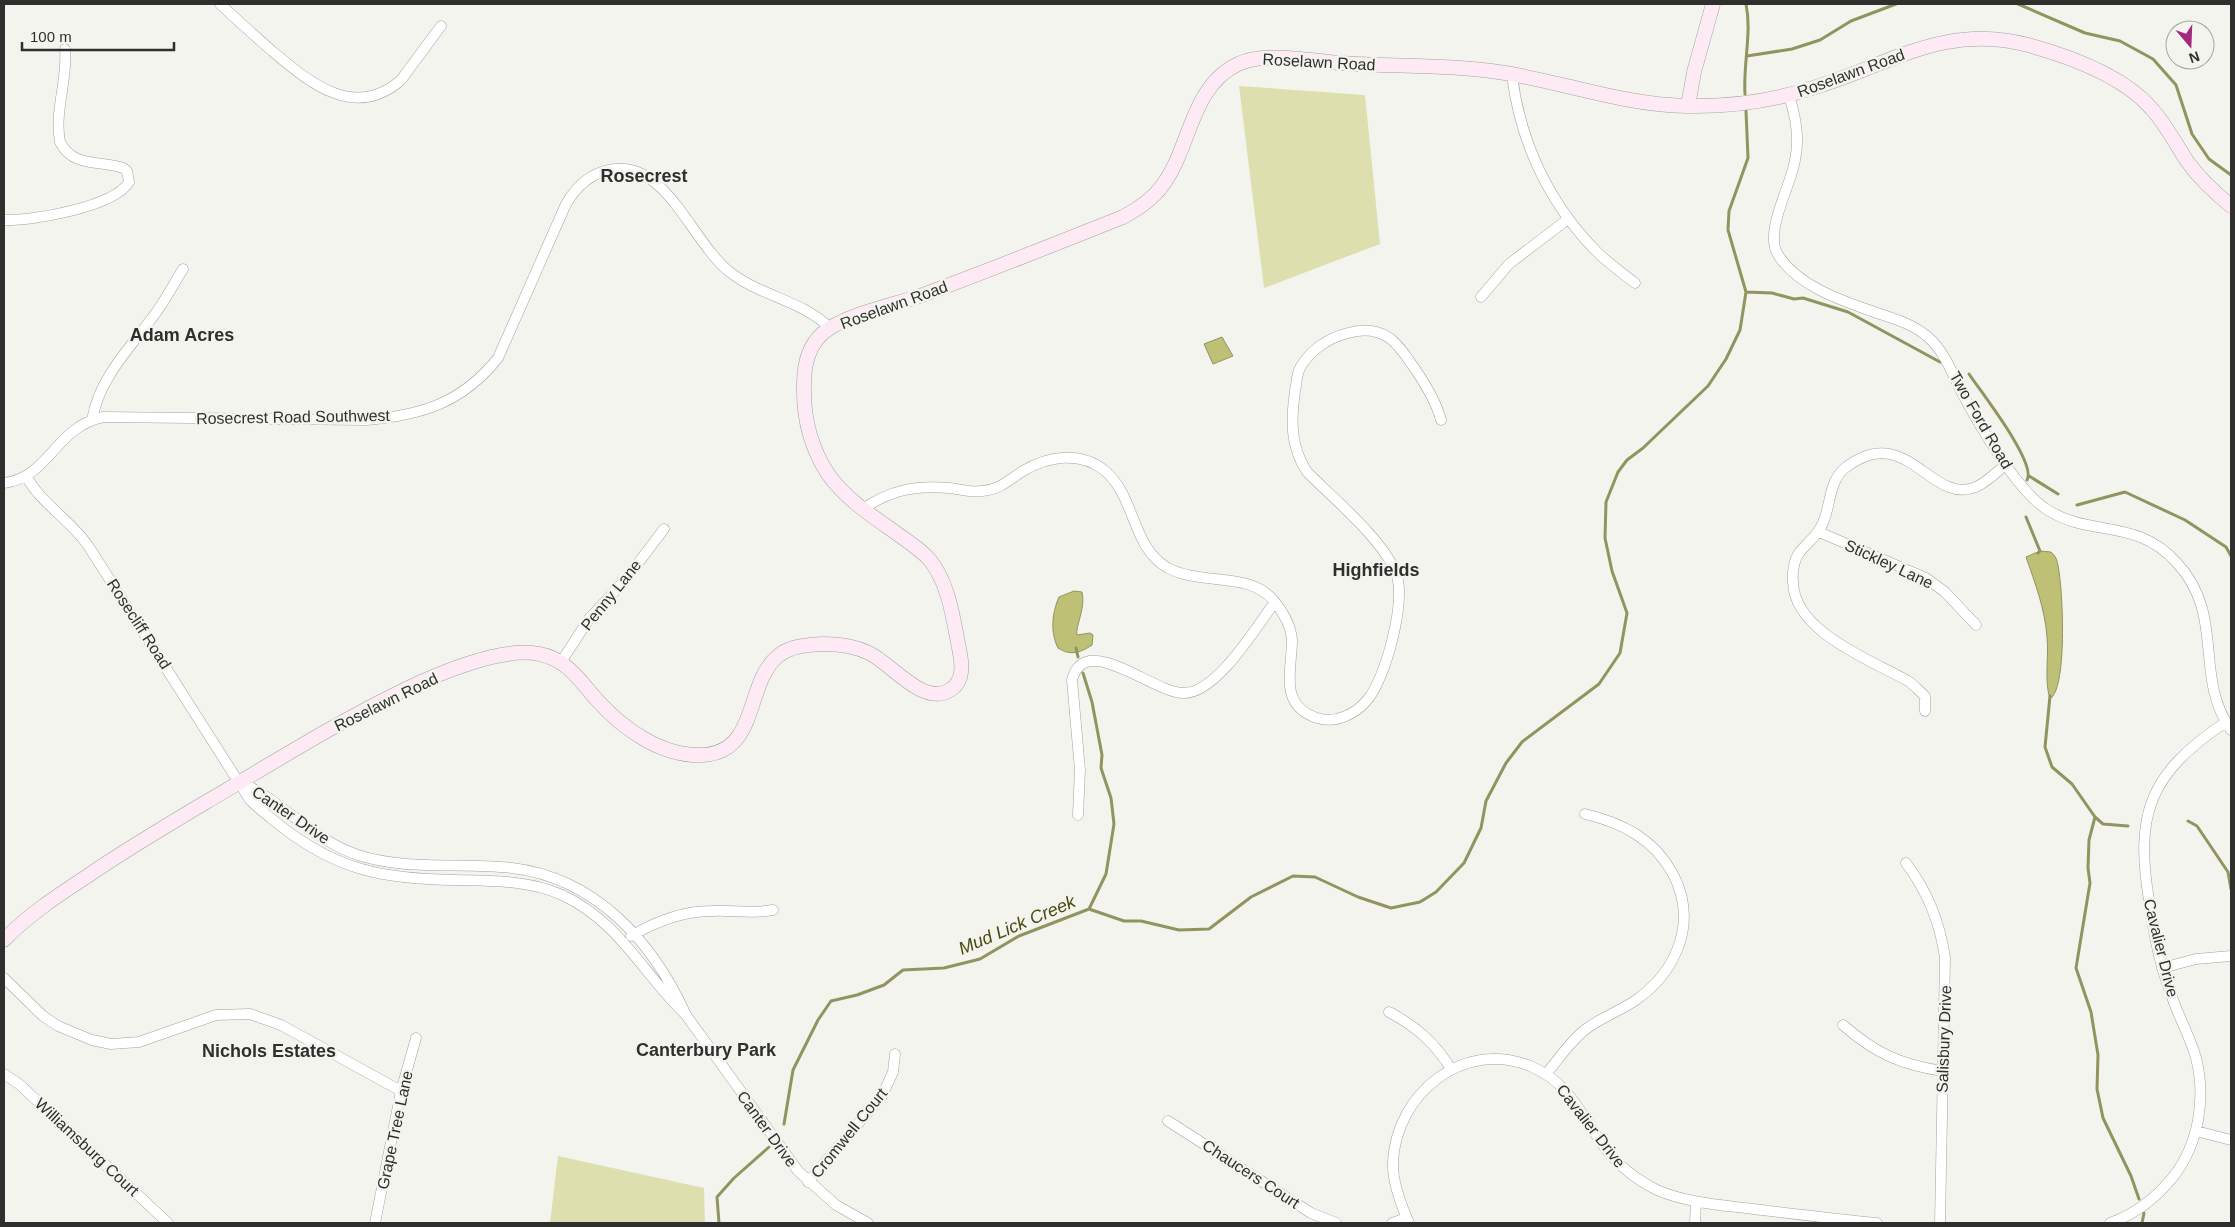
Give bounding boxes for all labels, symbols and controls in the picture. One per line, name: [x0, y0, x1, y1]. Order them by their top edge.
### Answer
scale bar: [22, 20, 175, 52]
north arrow: [2165, 20, 2215, 70]
text: 100 m: [30, 28, 72, 45]
street label: Roselawn Road: [1795, 46, 1907, 100]
text: N: [2187, 48, 2202, 67]
street label: Roselawn Road: [1262, 51, 1376, 73]
district label: Rosecrest: [600, 166, 688, 186]
street label: Roselawn Road: [838, 278, 950, 332]
district label: Adam Acres: [130, 325, 234, 345]
street label: Two Ford Road: [1946, 368, 2016, 472]
street label: Rosecrest Road Southwest: [196, 407, 391, 427]
street label: Stickley Lane: [1842, 536, 1936, 592]
street label: Penny Lane: [578, 556, 645, 634]
district label: Highfields: [1332, 560, 1420, 580]
street label: Rosecliff Road: [104, 576, 174, 672]
street label: Roselawn Road: [332, 670, 440, 734]
street label: Canter Drive: [249, 783, 333, 847]
water label: Mud Lick Creek: [956, 891, 1079, 959]
street label: Cavalier Drive: [2141, 897, 2181, 999]
street label: Salisbury Drive: [1934, 985, 1954, 1093]
district label: Canterbury Park: [636, 1040, 777, 1060]
district label: Nichols Estates: [202, 1041, 336, 1061]
street label: Grape Tree Lane: [374, 1069, 416, 1191]
street label: Cavalier Drive: [1553, 1081, 1629, 1171]
street label: Cromwell Court: [808, 1084, 891, 1181]
street label: Canter Drive: [734, 1088, 800, 1170]
street label: Williamsburg Court: [32, 1095, 143, 1200]
street label: Chaucers Court: [1199, 1136, 1303, 1212]

